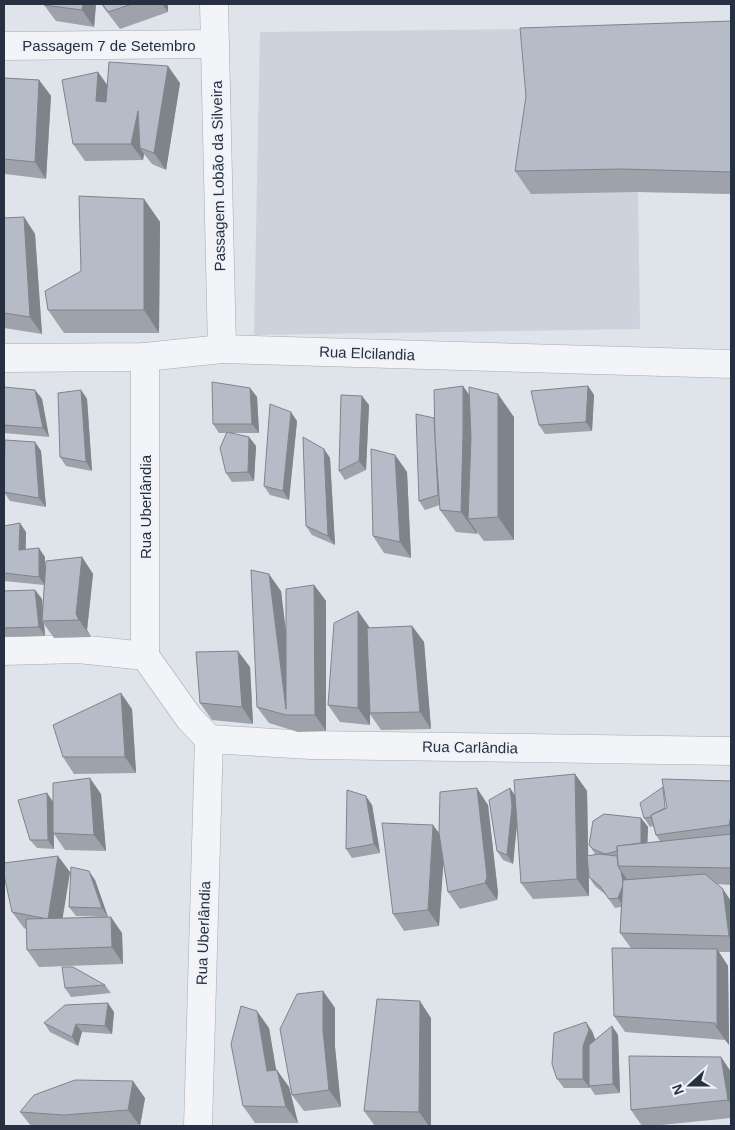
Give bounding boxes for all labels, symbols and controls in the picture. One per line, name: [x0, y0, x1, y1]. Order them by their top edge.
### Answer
street label: Passagem 7 de Setembro: [22, 37, 196, 54]
street label: Passagem Lobão da Silveira: [208, 80, 228, 272]
street label: Rua Elcilandia: [319, 343, 416, 363]
street label: Rua Uberlândia: [137, 454, 154, 559]
street label: Rua Carlândia: [422, 738, 519, 756]
street label: Rua Uberlândia: [193, 880, 213, 985]
north arrow: [665, 1060, 715, 1110]
text: N: [669, 1082, 687, 1097]

